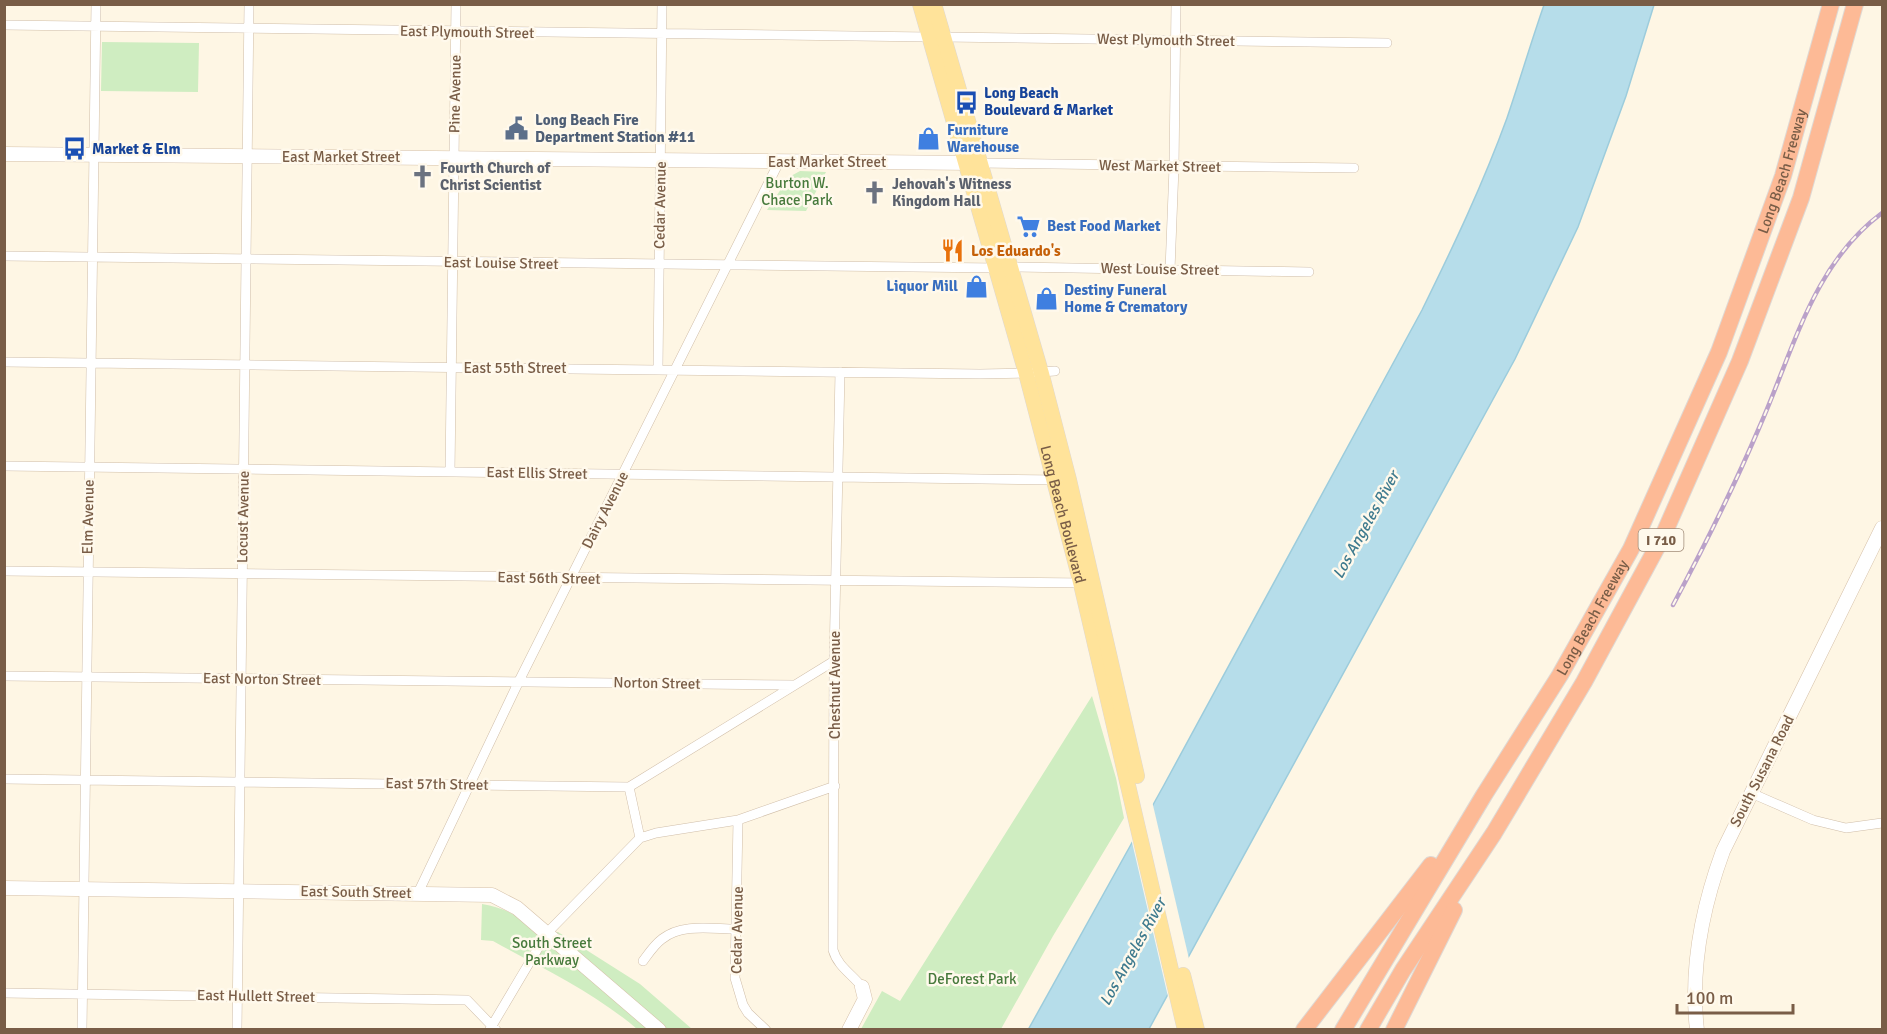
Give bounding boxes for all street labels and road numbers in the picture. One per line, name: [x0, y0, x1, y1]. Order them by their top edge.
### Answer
street label: East Plymouth Street: [400, 22, 534, 42]
street label: West Plymouth Street: [1097, 30, 1235, 50]
street label: Pine Avenue: [445, 55, 465, 133]
street label: Long Beach Freeway: [1754, 107, 1810, 236]
street label: East Market Street: [282, 148, 400, 166]
street label: East Market Street: [768, 153, 886, 171]
street label: West Market Street: [1099, 156, 1221, 176]
street label: Cedar Avenue: [650, 161, 670, 249]
street label: East Louise Street: [443, 253, 559, 273]
street label: West Louise Street: [1101, 259, 1219, 279]
street label: East 55th Street: [463, 359, 567, 377]
street label: Long Beach Boulevard: [1036, 443, 1089, 585]
street label: East Ellis Street: [486, 463, 588, 483]
street label: Dairy Avenue: [578, 468, 632, 552]
street label: Locust Avenue: [233, 471, 253, 563]
street label: Elm Avenue: [78, 479, 98, 555]
road number: I 710: [1638, 529, 1684, 551]
street label: Long Beach Freeway: [1553, 556, 1632, 679]
street label: East 56th Street: [497, 568, 601, 588]
street label: Chestnut Avenue: [826, 631, 844, 739]
street label: East Norton Street: [203, 669, 321, 689]
street label: Norton Street: [613, 673, 701, 693]
street label: South Susana Road: [1726, 712, 1798, 830]
street label: East 57th Street: [385, 774, 489, 794]
street label: East South Street: [300, 882, 412, 902]
street label: Cedar Avenue: [727, 886, 747, 974]
street label: East Hullett Street: [197, 986, 315, 1006]

